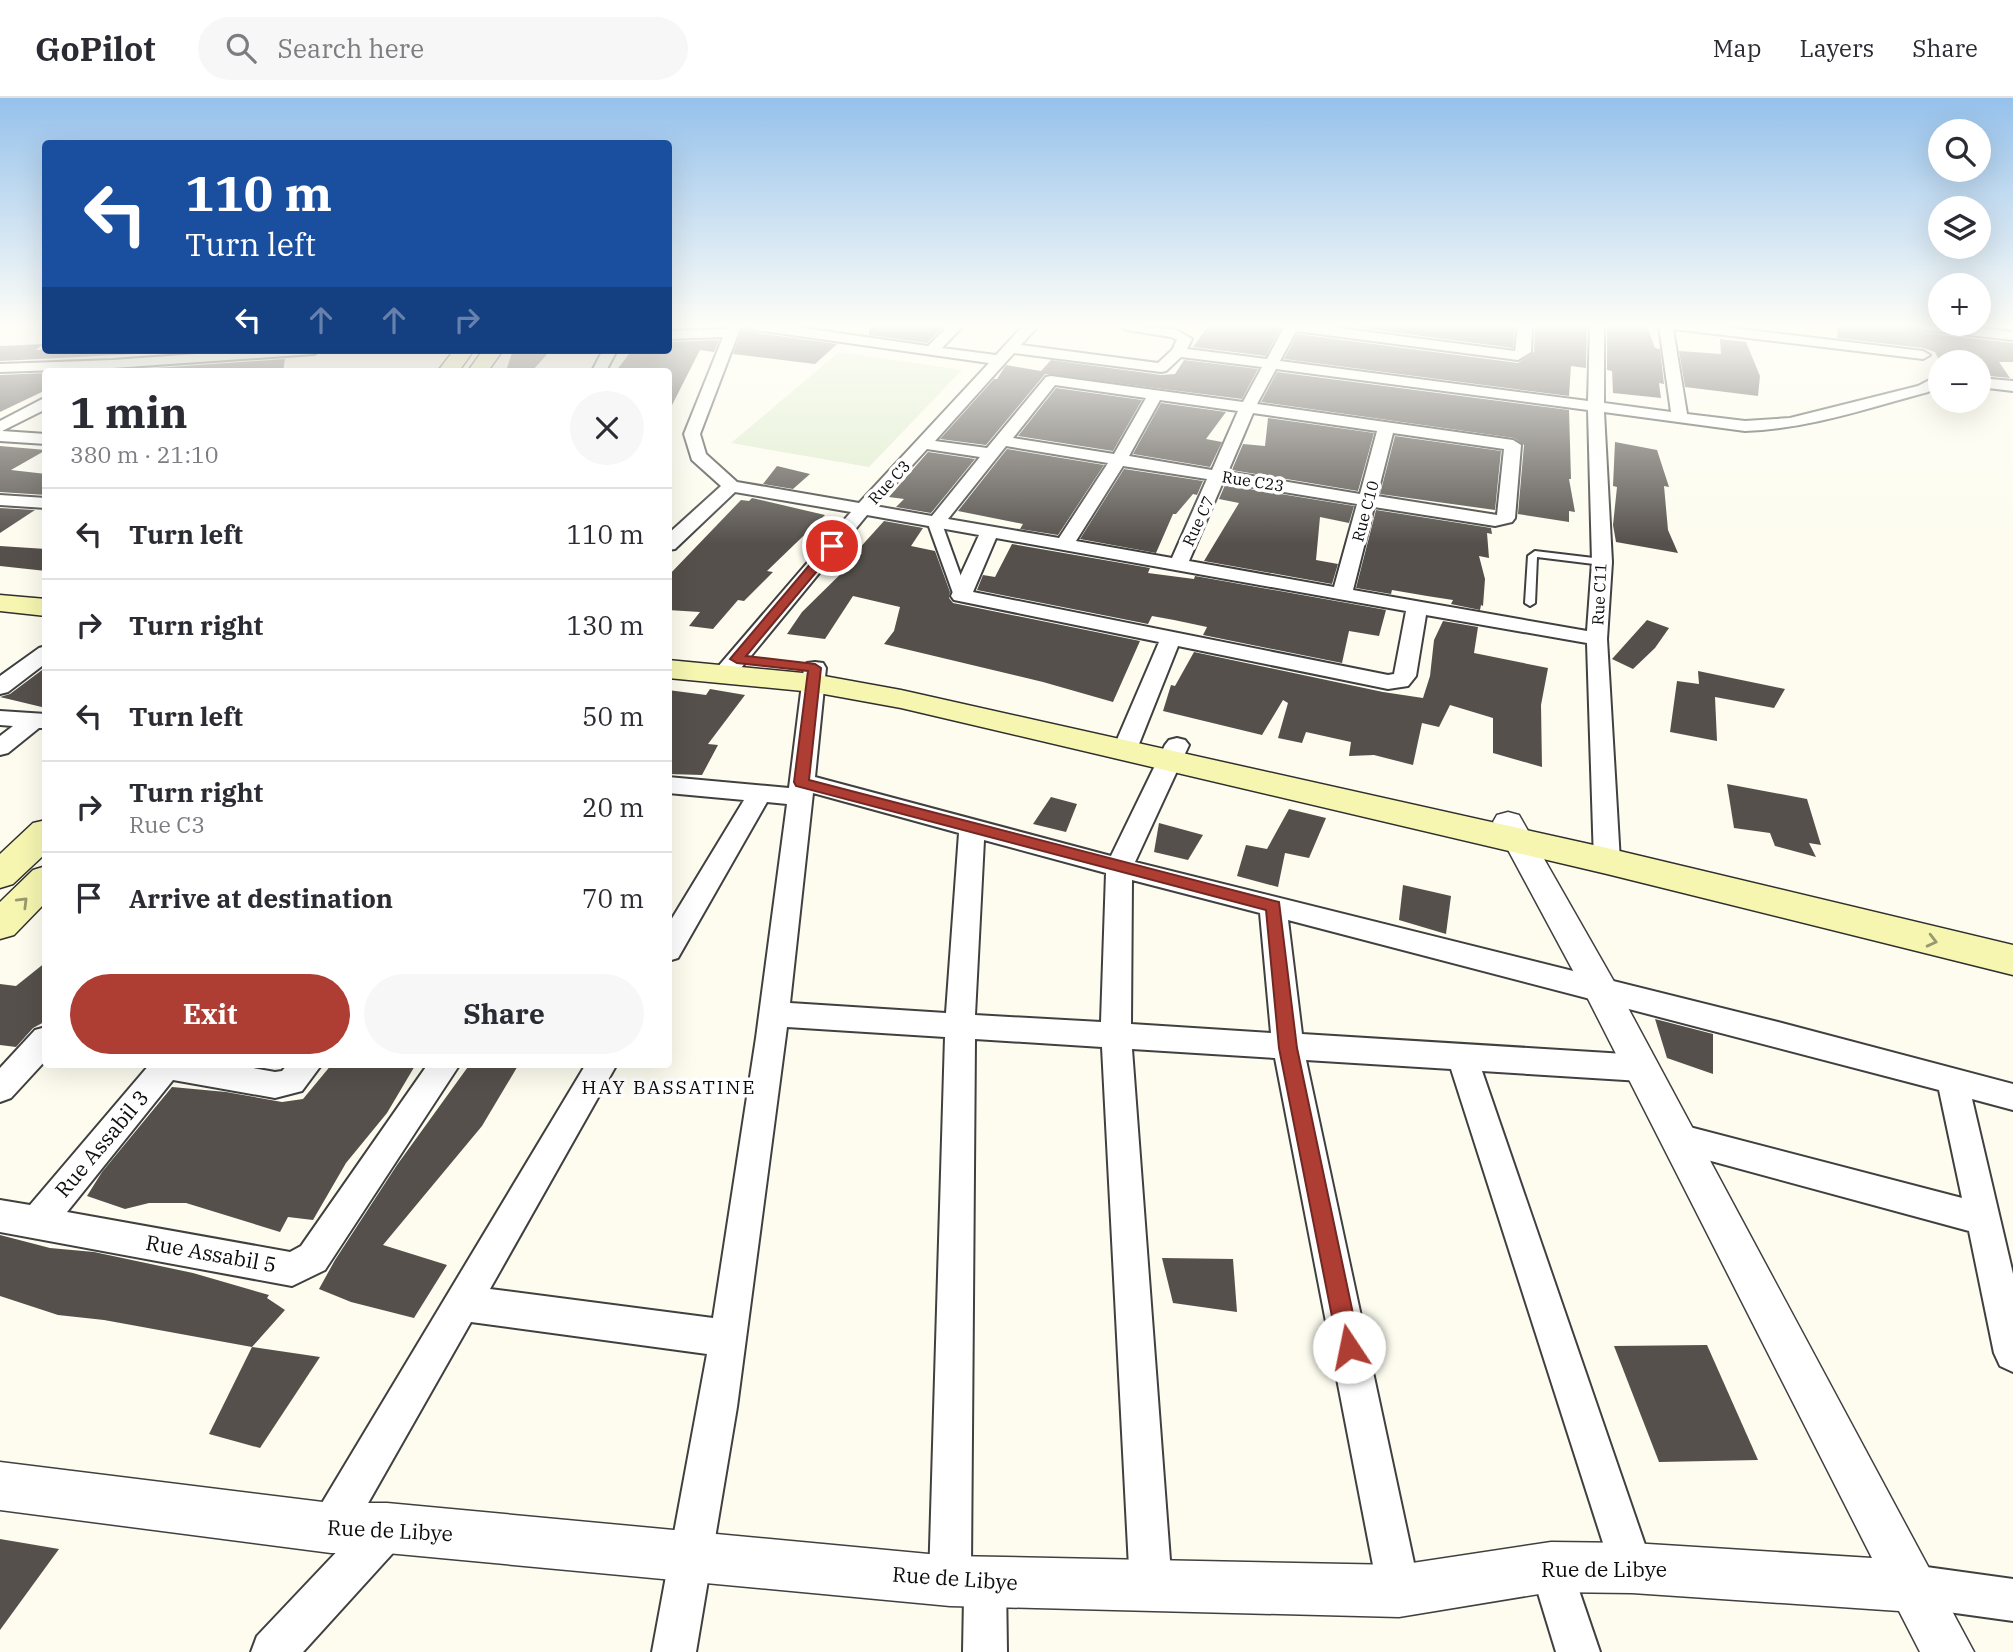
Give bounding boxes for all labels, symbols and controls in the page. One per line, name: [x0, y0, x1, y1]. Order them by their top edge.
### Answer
search box: [198, 17, 688, 80]
text: GoPilot: [35, 27, 156, 70]
icon: search: [222, 29, 260, 67]
text: Search here: [278, 31, 424, 65]
text: Map: [1713, 32, 1761, 64]
text: Layers: [1799, 32, 1874, 64]
text: Share: [1912, 32, 1978, 64]
map controls: [1928, 119, 1991, 413]
button: search: [1928, 119, 1991, 182]
text: 110 m: [185, 161, 332, 224]
icon: left: [70, 168, 161, 259]
button: layers: [1928, 196, 1991, 259]
text: Turn left: [185, 223, 316, 265]
button: +: [1928, 273, 1991, 336]
icon: left: [229, 301, 267, 339]
icon: ahead: [302, 301, 340, 339]
icon: ahead: [375, 301, 413, 339]
icon: right: [448, 301, 486, 339]
button: −: [1928, 350, 1991, 413]
text: 1 min: [70, 385, 188, 440]
button: close: [570, 391, 644, 465]
text: 380 m · 21:10: [70, 439, 219, 469]
street label: Rue C3: [864, 456, 914, 508]
street label: Rue C23: [1221, 466, 1285, 496]
street label: Rue C10: [1347, 478, 1383, 544]
street label: Rue C7: [1178, 493, 1218, 549]
icon: left: [70, 515, 108, 553]
pin: [802, 516, 862, 576]
text: Turn left: [129, 517, 243, 551]
text: 110 m: [566, 517, 644, 551]
icon: arrive: [813, 527, 851, 565]
street label: Rue C11: [1587, 562, 1611, 626]
icon: right: [70, 606, 108, 644]
text: Turn right: [129, 608, 263, 642]
text: 130 m: [566, 608, 644, 642]
icon: left: [70, 697, 108, 735]
text: Turn left: [129, 699, 243, 733]
text: 50 m: [582, 699, 644, 733]
text: Turn right: [129, 775, 263, 809]
icon: right: [70, 788, 108, 826]
text: 20 m: [582, 790, 644, 824]
text: Rue C3: [129, 809, 205, 839]
icon: arrive: [70, 879, 108, 917]
text: Arrive at destination: [129, 881, 393, 915]
text: 70 m: [582, 881, 644, 915]
one-way arrow: [14, 897, 27, 910]
one-way arrow: [1926, 932, 1938, 947]
button: Exit: [70, 974, 350, 1054]
button: Share: [364, 974, 644, 1054]
district label: HAY BASSATINE: [582, 1075, 756, 1099]
street label: Rue Assabil 3: [48, 1084, 154, 1203]
street label: Rue Assabil 5: [144, 1228, 279, 1278]
position arrow: [1312, 1310, 1386, 1384]
street label: Rue de Libye: [326, 1513, 454, 1547]
street label: Rue de Libye: [1541, 1555, 1667, 1583]
street label: Rue de Libye: [891, 1560, 1019, 1596]

